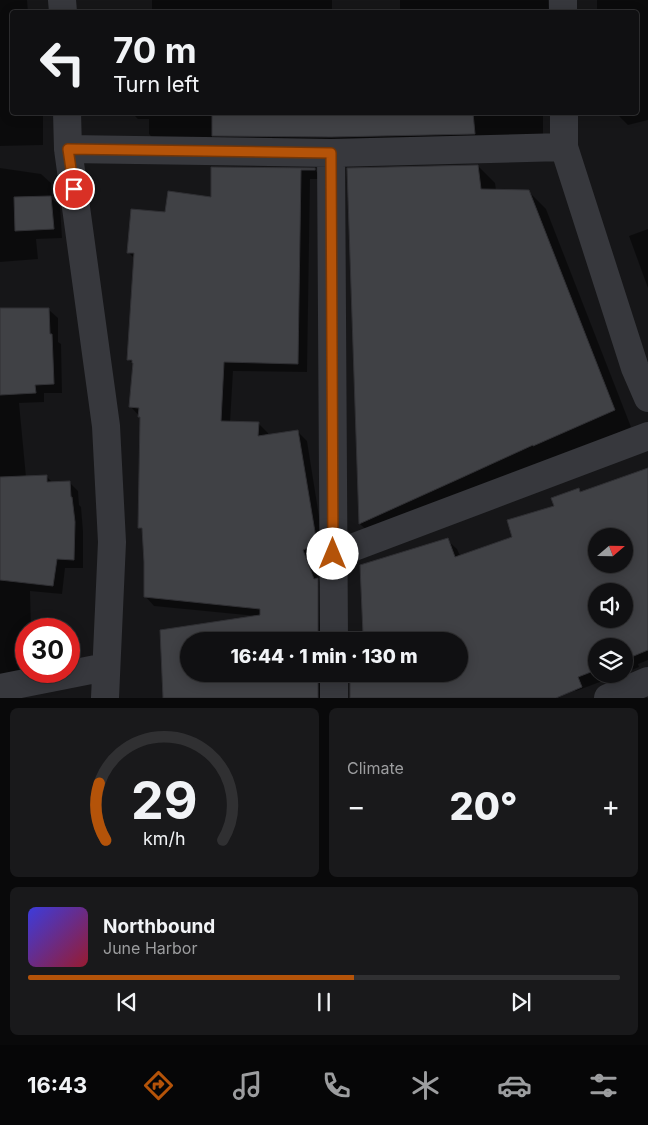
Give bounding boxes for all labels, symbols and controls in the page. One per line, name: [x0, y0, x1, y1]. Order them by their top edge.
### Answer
text: 70 m: [113, 29, 197, 71]
icon: left: [30, 30, 95, 95]
text: Turn left: [113, 71, 199, 97]
pin: [53, 168, 95, 210]
icon: arrive: [60, 175, 88, 203]
position arrow: [306, 527, 358, 579]
north arrow: [588, 528, 632, 572]
map controls: [588, 528, 633, 683]
button: sound: [588, 583, 633, 628]
speed limit sign: 30: [15, 618, 80, 683]
button: layers: [588, 638, 633, 683]
text: 16:44 · 1 min · 130 m: [230, 645, 418, 668]
text: Climate: [347, 758, 404, 778]
text: 29: [131, 769, 198, 832]
text: 20°: [449, 783, 518, 829]
text: −: [347, 789, 366, 823]
text: +: [601, 789, 620, 823]
text: km/h: [143, 828, 186, 849]
text: Northbound: [103, 915, 215, 938]
text: June Harbor: [103, 938, 197, 958]
icon: previous: [113, 988, 141, 1016]
icon: pause: [310, 988, 338, 1016]
icon: next: [507, 988, 535, 1016]
icon: directions: [141, 1068, 176, 1103]
icon: music: [230, 1068, 265, 1103]
icon: phone: [319, 1068, 354, 1103]
icon: climate: [408, 1068, 443, 1103]
icon: car: [497, 1068, 532, 1103]
icon: filters: [586, 1068, 621, 1103]
text: 16:43: [27, 1072, 87, 1098]

